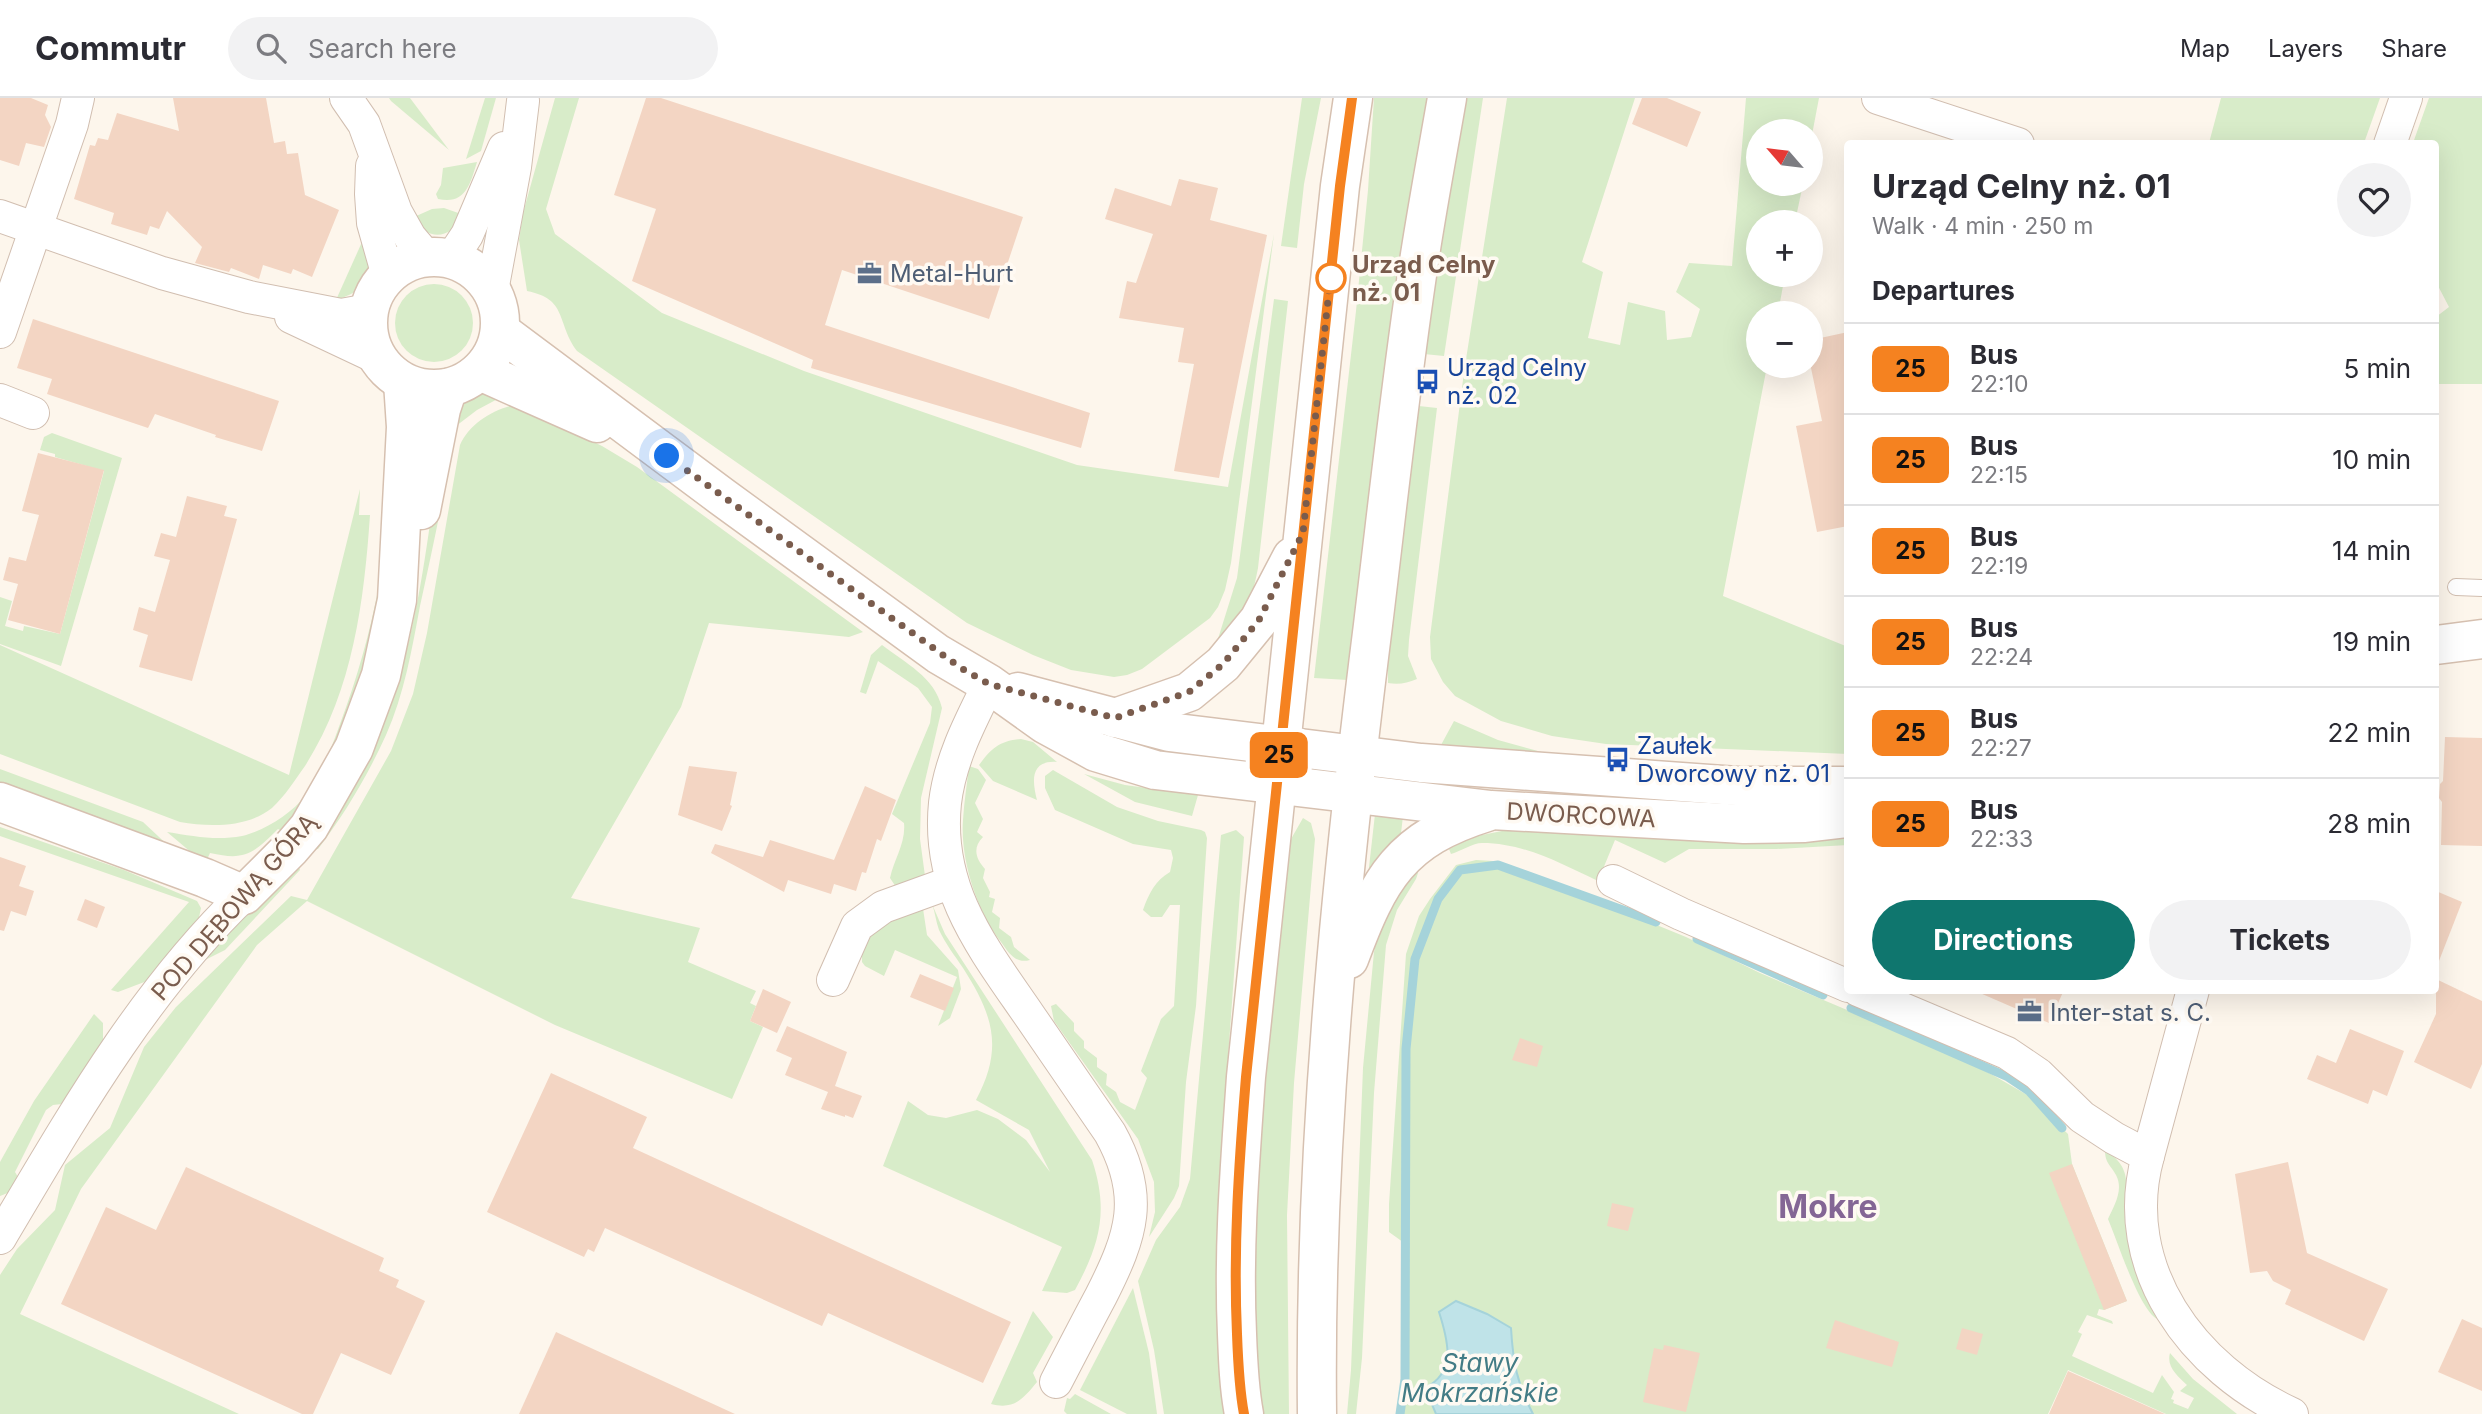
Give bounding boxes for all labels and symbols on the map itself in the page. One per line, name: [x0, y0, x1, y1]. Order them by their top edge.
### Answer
north arrow: [1746, 119, 1824, 196]
place label: Urząd Celny nż. 01: [1352, 250, 1496, 307]
office icon: Metal-Hurt: [856, 259, 884, 287]
place label: Metal-Hurt: [890, 259, 1013, 288]
marker: Urząd Celny nż. 01: [1316, 263, 1346, 293]
place label: Urząd Celny nż. 02: [1447, 353, 1587, 410]
bus stop icon: Urząd Celny nż. 02: [1413, 367, 1441, 395]
your location: [649, 438, 684, 473]
place label: Zaułek Dworcowy nż. 01: [1637, 731, 1830, 788]
line badge: 25: [1248, 732, 1310, 778]
bus stop icon: Zaułek Dworcowy nż. 01: [1603, 745, 1631, 773]
street label: DWORCOWA: [1506, 797, 1656, 833]
street label: POD DĘBOWĄ GÓRĄ: [145, 808, 323, 1006]
office icon: Inter-stat s. C.: [2016, 998, 2044, 1026]
place label: Inter-stat s. C.: [2050, 998, 2211, 1027]
district label: Mokre: [1778, 1187, 1878, 1226]
water label: Stawy Mokrzańskie: [1401, 1347, 1559, 1408]

